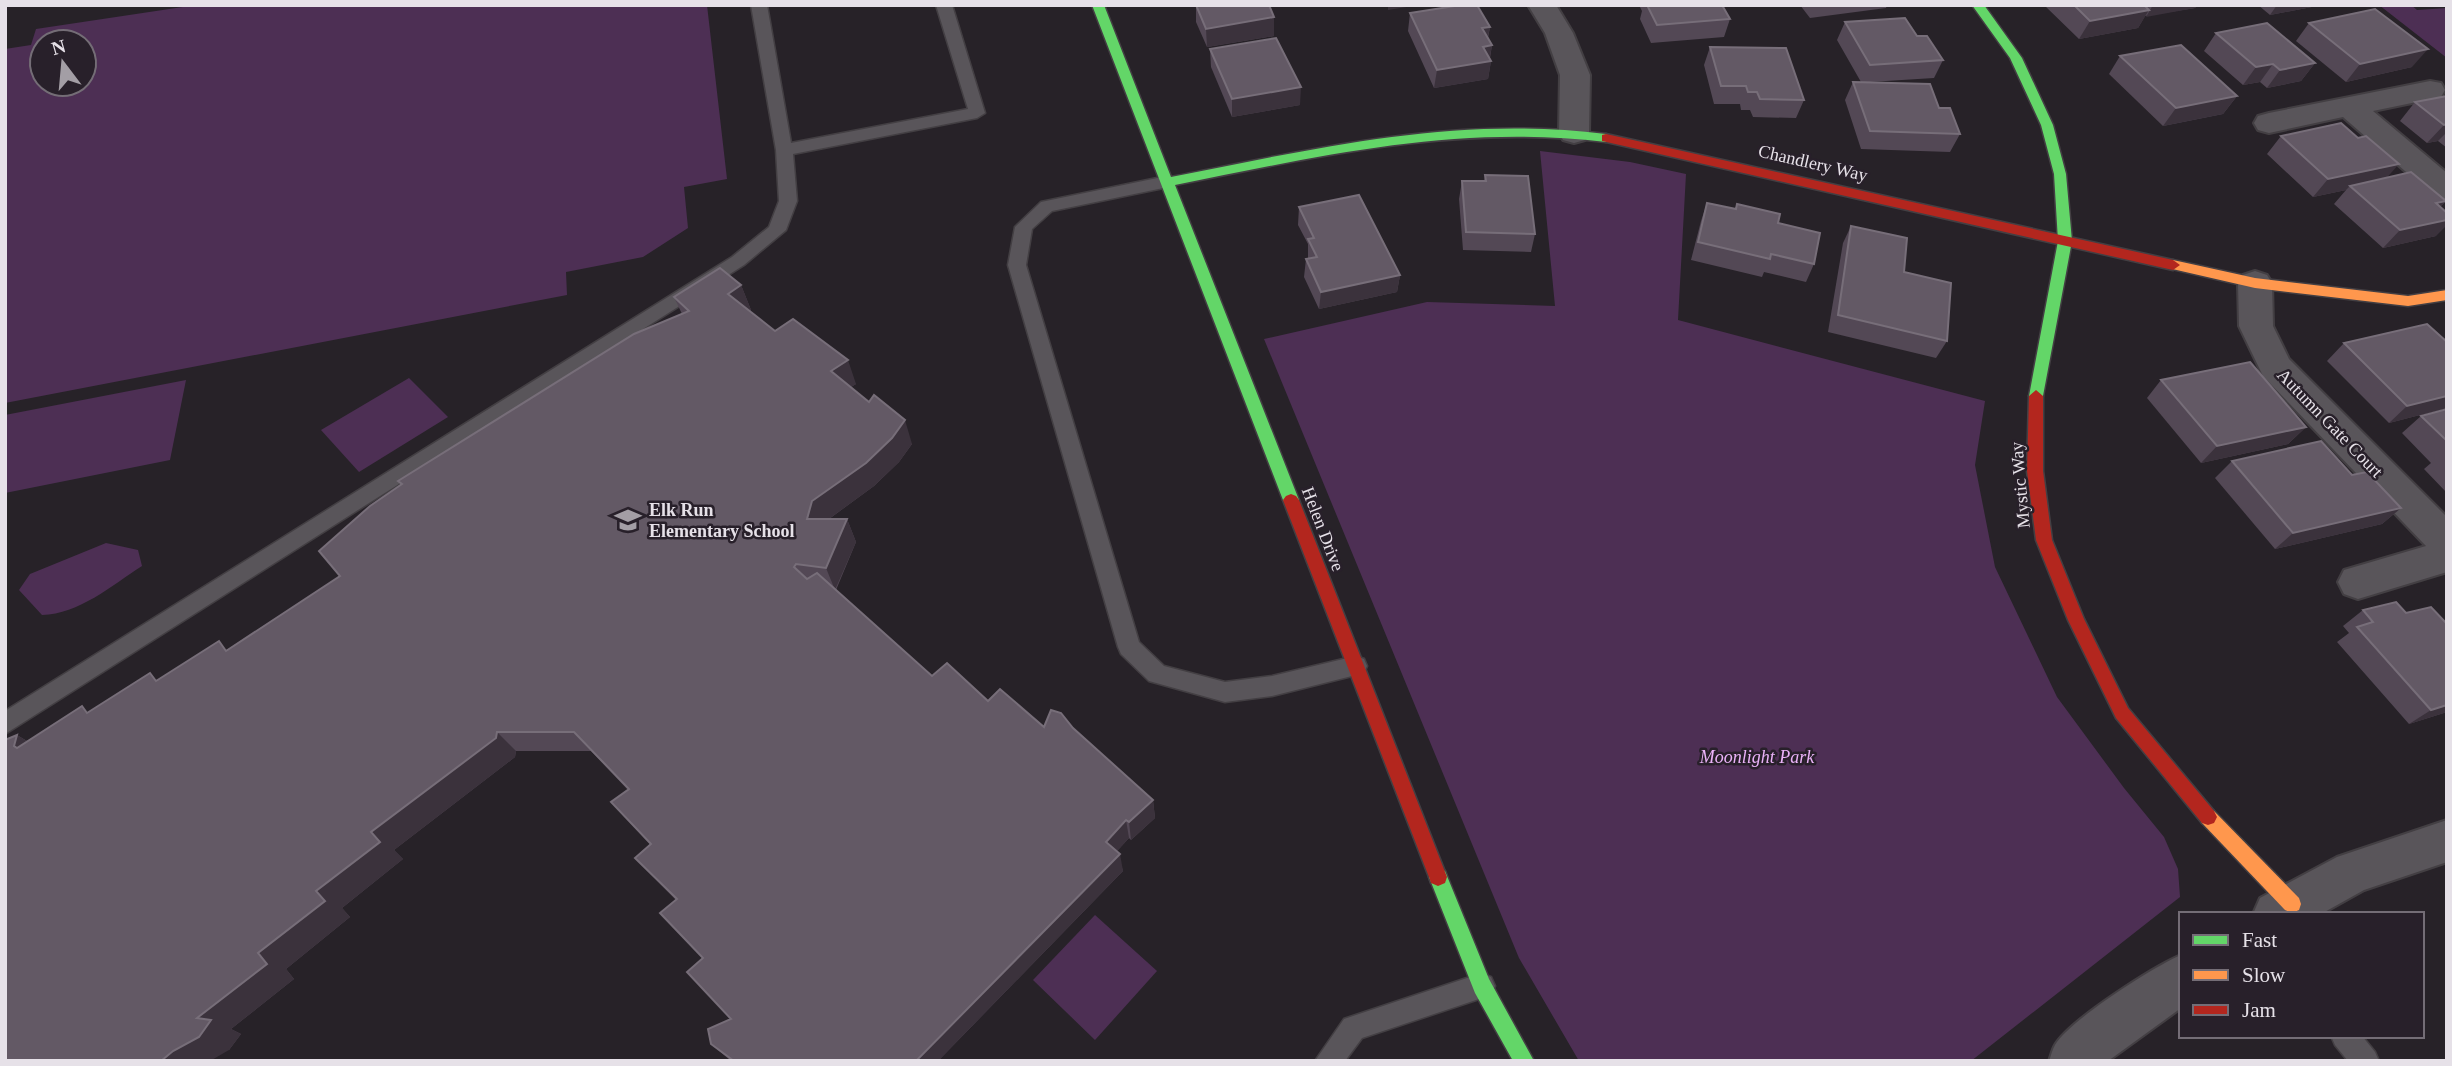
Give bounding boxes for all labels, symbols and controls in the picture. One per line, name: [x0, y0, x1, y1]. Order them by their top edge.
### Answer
north arrow: [28, 28, 98, 98]
text: N: [49, 35, 68, 59]
street label: Chandlery Way: [1756, 141, 1870, 185]
street label: Autumn Gate Court: [2273, 365, 2387, 481]
street label: Mystic Way: [2006, 441, 2034, 529]
street label: Helen Drive: [1298, 484, 1348, 574]
place label: Elk Run Elementary School: [649, 500, 795, 541]
school or university icon: Elk Run Elementary School: [613, 505, 643, 535]
park label: Moonlight Park: [1699, 747, 1815, 767]
legend: [2179, 912, 2424, 1038]
text: Fast: [2242, 928, 2277, 952]
text: Slow: [2242, 963, 2286, 987]
text: Jam: [2242, 998, 2276, 1022]

